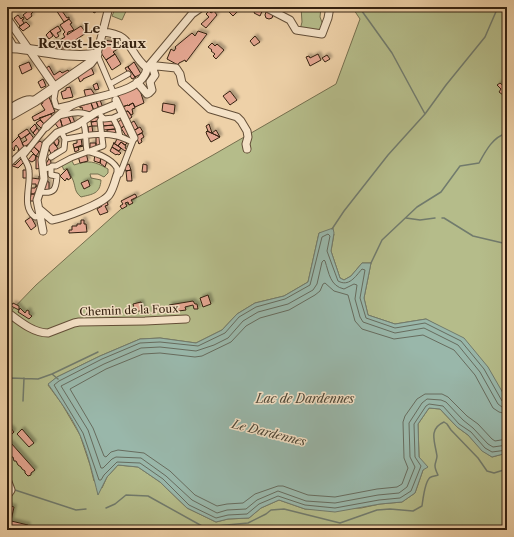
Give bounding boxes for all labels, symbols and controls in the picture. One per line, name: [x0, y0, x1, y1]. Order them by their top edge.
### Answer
district label: Le Revest-les-Eaux: [38, 20, 146, 51]
street label: Chemin de la Foux: [79, 301, 179, 319]
water label: Lac de Dardennes: [255, 391, 355, 406]
water label: Le Dardennes: [230, 416, 308, 449]

